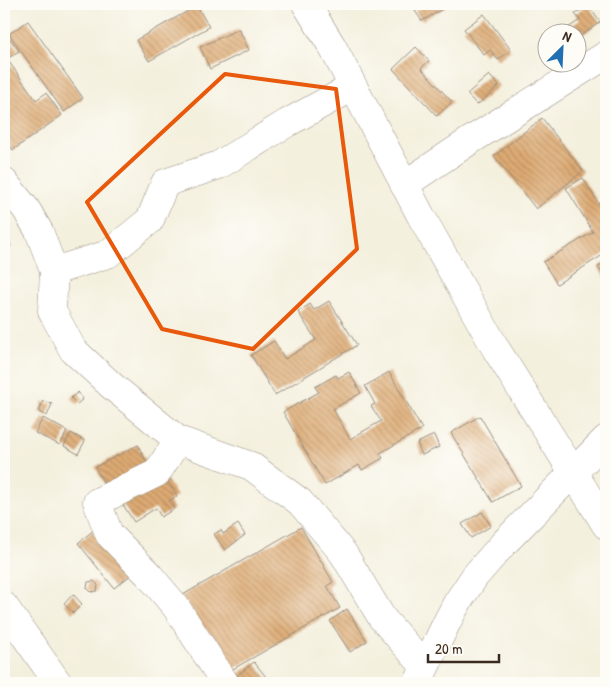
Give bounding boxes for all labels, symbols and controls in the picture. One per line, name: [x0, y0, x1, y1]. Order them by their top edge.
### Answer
north arrow: [538, 22, 588, 72]
text: N: [560, 25, 575, 46]
scale bar: [428, 632, 499, 664]
text: 20 m: [435, 638, 462, 659]

